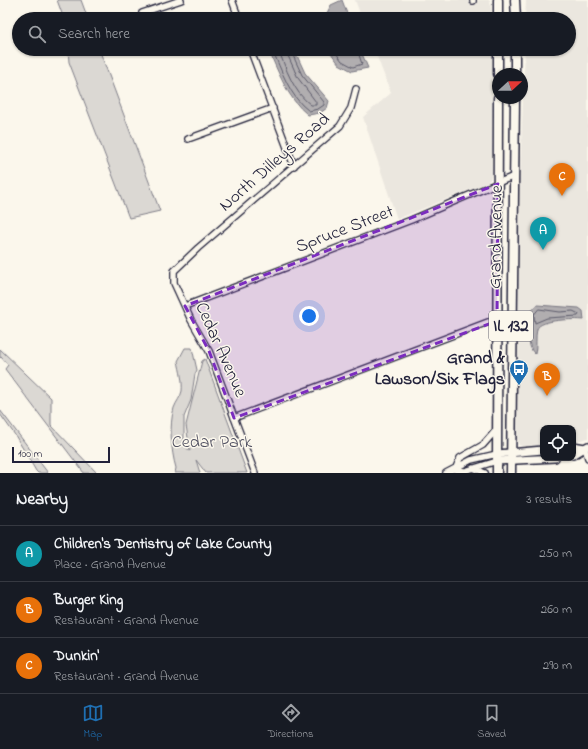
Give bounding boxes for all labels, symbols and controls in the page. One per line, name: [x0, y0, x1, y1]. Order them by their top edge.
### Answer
search box: [12, 12, 576, 56]
icon: search: [26, 23, 48, 45]
text: Search here: [58, 23, 130, 45]
north arrow: [492, 68, 528, 104]
street label: North Dilleys Road: [214, 107, 336, 219]
pin: C: [549, 163, 575, 196]
street label: Grand Avenue: [483, 184, 511, 289]
street label: Spruce Street: [292, 199, 398, 261]
pin: A: [530, 217, 556, 250]
street label: Cedar Avenue: [187, 298, 253, 403]
your location: [299, 306, 319, 326]
road number: IL 132: [489, 311, 533, 341]
place label: Grand & Lawson/Six Flags: [375, 346, 506, 394]
bus stop icon: Grand & Lawson/Six Flags: [508, 358, 530, 386]
pin: B: [534, 363, 560, 396]
map controls: [540, 425, 576, 461]
button: locate: [540, 425, 576, 461]
park label: Cedar Park: [172, 430, 252, 456]
scale bar: [12, 445, 110, 464]
text: 100 m: [18, 446, 42, 462]
text: Nearby: [16, 487, 68, 512]
text: 3 results: [526, 490, 572, 509]
text: Children's Dentistry of Lake County: [54, 533, 272, 555]
text: A: [25, 544, 33, 563]
text: 250 m: [539, 544, 572, 563]
text: Place · Grand Avenue: [54, 555, 166, 574]
text: Burger King: [54, 589, 123, 611]
text: B: [25, 600, 33, 619]
text: 260 m: [541, 600, 572, 619]
text: Restaurant · Grand Avenue: [54, 611, 199, 630]
text: Dunkin': [54, 645, 99, 667]
text: C: [25, 656, 33, 675]
text: 290 m: [543, 656, 572, 675]
text: Restaurant · Grand Avenue: [54, 667, 199, 686]
tab: Map: [82, 702, 104, 742]
tab: Directions: [268, 702, 313, 742]
tab: Saved: [477, 702, 506, 742]

